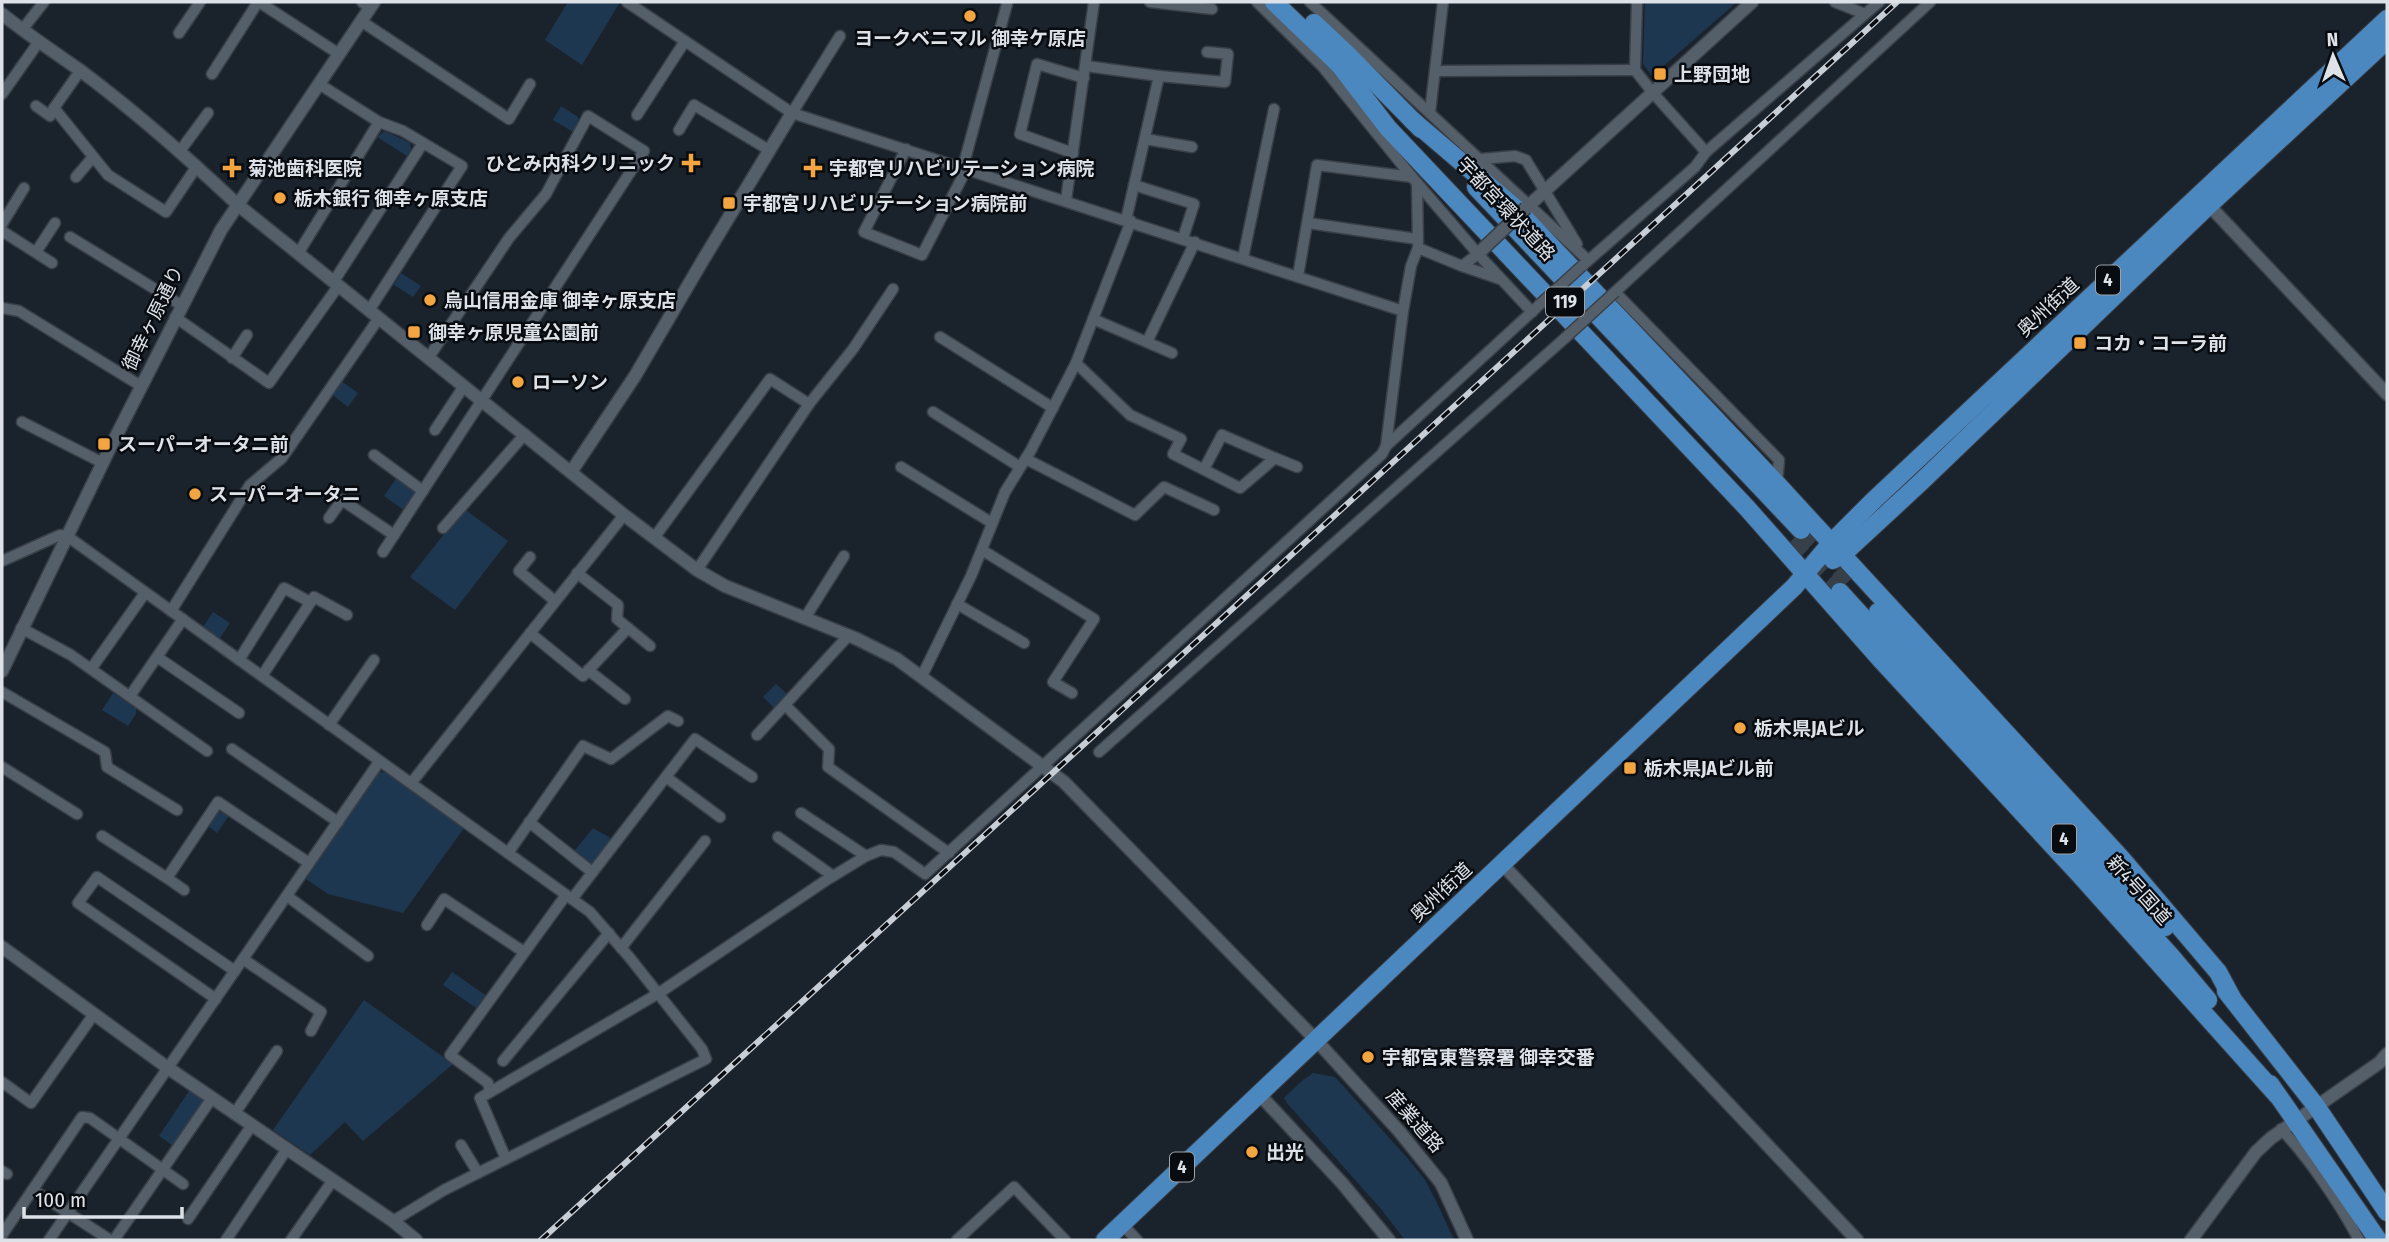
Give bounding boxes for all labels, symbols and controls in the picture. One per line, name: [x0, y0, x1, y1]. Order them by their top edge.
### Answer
marker: ヨークベニマル 御幸ケ原店: [962, 8, 978, 24]
north arrow: [2298, 21, 2368, 91]
place label: ヨークベニマル 御幸ケ原店: [854, 27, 1086, 50]
text: N: [2326, 28, 2339, 51]
place label: 上野団地: [1674, 63, 1750, 86]
marker: 上野団地: [1652, 66, 1668, 82]
place label: ひとみ内科クリニック: [486, 152, 675, 175]
marker: ひとみ内科クリニック: [681, 153, 701, 173]
street label: 宇都宮環状道路: [1452, 153, 1560, 265]
place label: 菊池歯科医院: [248, 157, 362, 180]
place label: 宇都宮リハビリテーション病院: [829, 157, 1095, 180]
marker: 菊池歯科医院: [222, 158, 242, 178]
marker: 宇都宮リハビリテーション病院: [803, 158, 823, 178]
place label: 栃木銀行 御幸ヶ原支店: [294, 187, 488, 210]
marker: 栃木銀行 御幸ヶ原支店: [272, 190, 288, 206]
place label: 宇都宮リハビリテーション病院前: [743, 192, 1028, 215]
marker: 宇都宮リハビリテーション病院前: [721, 195, 737, 211]
street label: 御幸ヶ原通り: [118, 262, 188, 374]
road number: 4: [2096, 266, 2120, 294]
street label: 奥州街道: [2012, 273, 2084, 341]
road number: 119: [1546, 288, 1584, 316]
place label: 烏山信用金庫 御幸ヶ原支店: [444, 289, 676, 312]
marker: 烏山信用金庫 御幸ヶ原支店: [422, 292, 438, 308]
place label: 御幸ヶ原児童公園前: [428, 321, 599, 344]
marker: 御幸ヶ原児童公園前: [406, 324, 422, 340]
place label: コカ・コーラ前: [2094, 332, 2227, 355]
marker: コカ・コーラ前: [2072, 335, 2088, 351]
place label: ローソン: [532, 371, 608, 394]
marker: ローソン: [510, 374, 526, 390]
place label: スーパーオータニ前: [118, 433, 289, 456]
marker: スーパーオータニ前: [96, 436, 112, 452]
place label: スーパーオータニ: [209, 483, 361, 506]
marker: スーパーオータニ: [187, 486, 203, 502]
place label: 栃木県JAビル: [1754, 717, 1865, 740]
marker: 栃木県JAビル: [1732, 720, 1748, 736]
place label: 栃木県JAビル前: [1644, 757, 1774, 780]
marker: 栃木県JAビル前: [1622, 760, 1638, 776]
road number: 4: [2052, 824, 2076, 854]
street label: 新4号国道: [2102, 851, 2176, 929]
street label: 奥州街道: [1405, 858, 1477, 926]
place label: 宇都宮東警察署 御幸交番: [1382, 1046, 1595, 1069]
marker: 宇都宮東警察署 御幸交番: [1360, 1049, 1376, 1065]
street label: 産業道路: [1381, 1085, 1449, 1157]
place label: 出光: [1266, 1141, 1304, 1164]
marker: 出光: [1244, 1144, 1260, 1160]
road number: 4: [1170, 1152, 1194, 1182]
scale bar: [24, 1176, 182, 1220]
text: 100 m: [35, 1187, 86, 1213]

